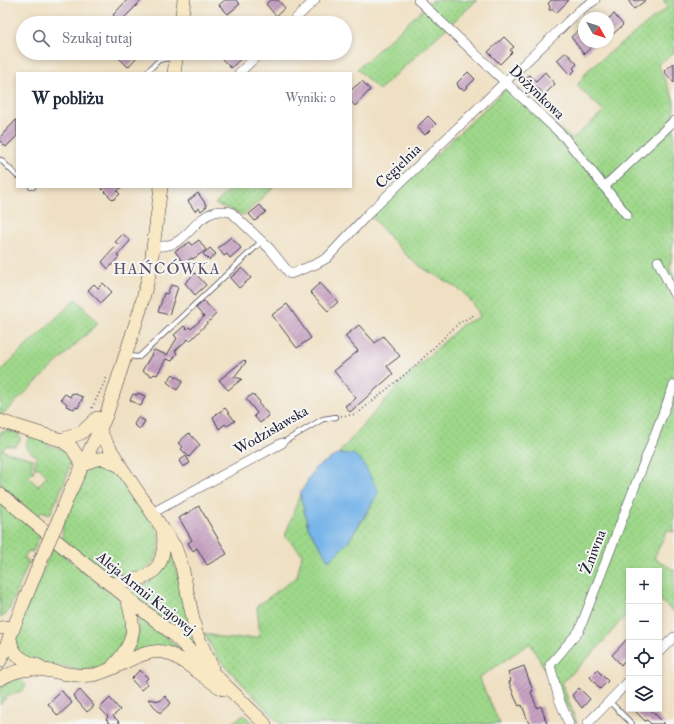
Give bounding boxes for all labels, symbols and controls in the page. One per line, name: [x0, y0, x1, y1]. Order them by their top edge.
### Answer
north arrow: [578, 12, 614, 48]
search box: [16, 16, 352, 60]
icon: search: [30, 27, 52, 49]
text: Szukaj tutaj: [62, 29, 132, 48]
street label: Dożynkowa: [505, 61, 569, 124]
text: W pobliżu: [32, 88, 104, 109]
text: Wyniki: 0: [285, 90, 336, 106]
street label: Cegielnia: [371, 139, 426, 193]
district label: HAŃCÓWKA: [113, 258, 221, 279]
street label: Wodzisławska: [230, 401, 312, 460]
street label: Żniwna: [574, 526, 611, 577]
street label: Aleja Armii Krajowej: [92, 547, 199, 639]
map controls: [626, 568, 662, 712]
button: +: [626, 568, 662, 604]
button: −: [626, 604, 662, 640]
button: locate: [626, 640, 662, 676]
button: layers: [626, 676, 662, 712]

